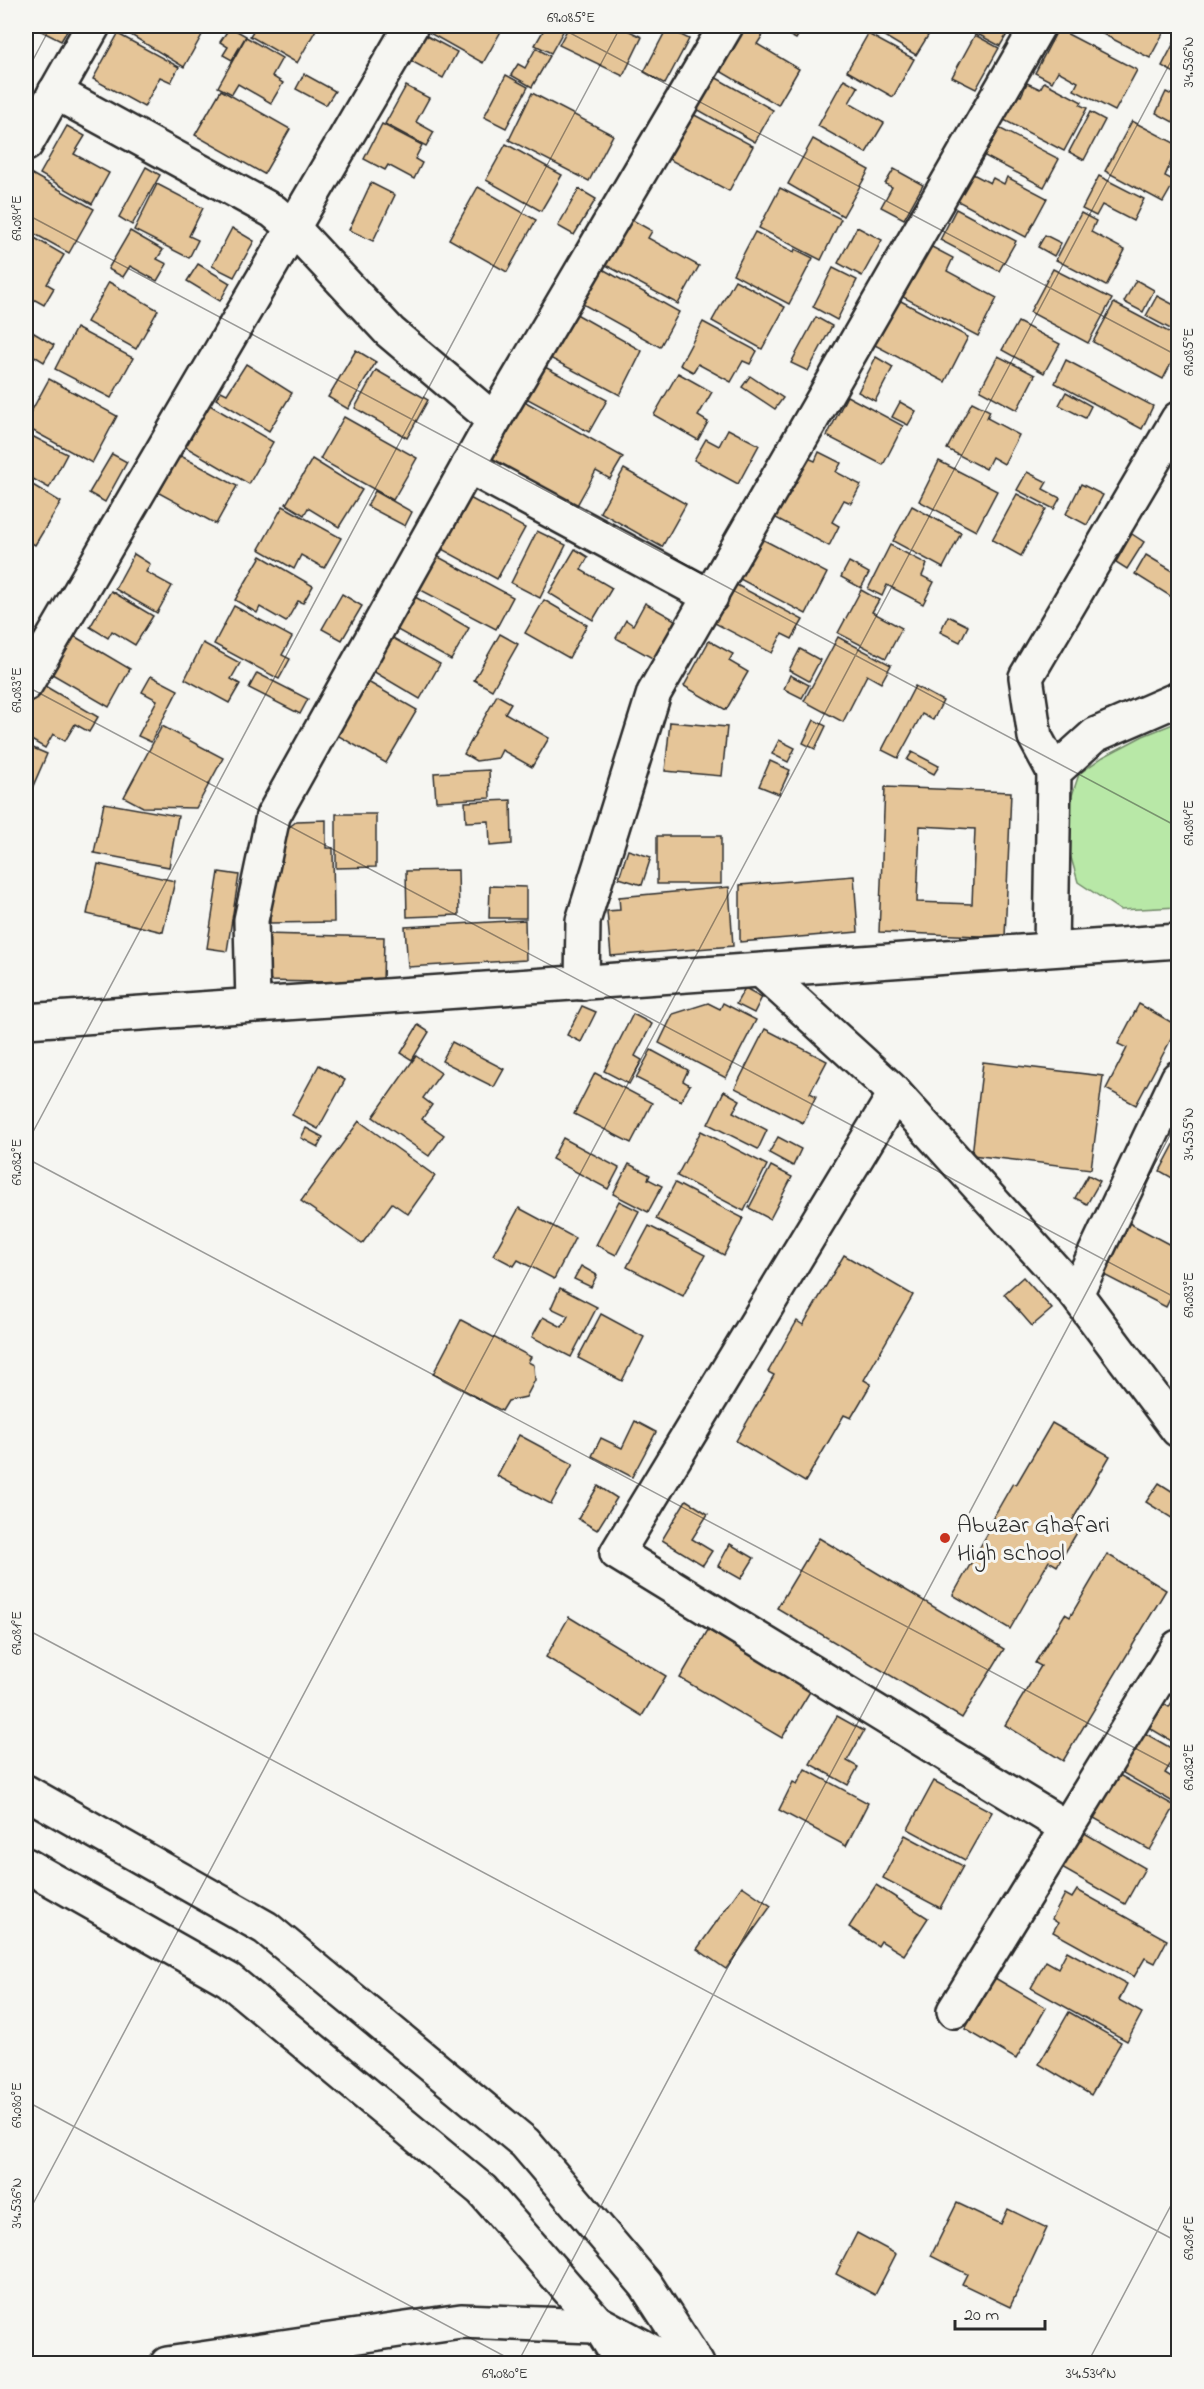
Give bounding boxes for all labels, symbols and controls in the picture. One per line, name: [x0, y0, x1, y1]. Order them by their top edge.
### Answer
text: 69.085°E: [547, 7, 595, 29]
text: 34.536°N: [1178, 37, 1200, 87]
text: 69.084°E: [6, 195, 28, 241]
text: 69.085°E: [1178, 328, 1200, 376]
text: 69.083°E: [6, 667, 28, 713]
text: 69.084°E: [1178, 800, 1200, 846]
text: 34.535°N: [1178, 1108, 1200, 1160]
text: 69.082°E: [6, 1139, 28, 1185]
text: 69.083°E: [1178, 1272, 1200, 1318]
place label: Abuzar Ghafari High school: [957, 1509, 1110, 1572]
marker: Abuzar Ghafari High school: [938, 1531, 952, 1545]
text: 69.081°E: [6, 1611, 28, 1655]
text: 69.082°E: [1178, 1744, 1200, 1790]
text: 69.080°E: [6, 2082, 28, 2128]
text: 34.536°N: [6, 2178, 28, 2228]
text: 69.081°E: [1178, 2216, 1200, 2260]
scale bar: [955, 2293, 1045, 2331]
text: 20 m: [964, 2303, 999, 2329]
text: 69.080°E: [482, 2363, 528, 2385]
text: 34.534°N: [1066, 2363, 1116, 2385]

